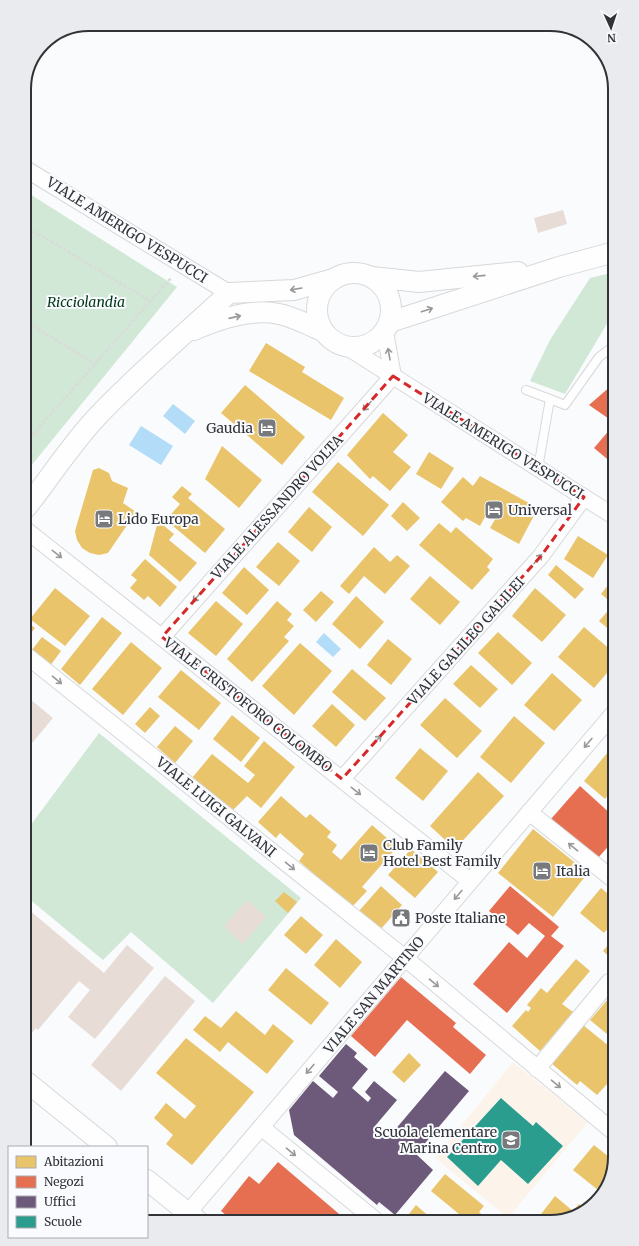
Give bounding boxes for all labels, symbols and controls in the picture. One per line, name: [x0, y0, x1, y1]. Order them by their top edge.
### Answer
north arrow: [591, 8, 631, 48]
text: N: [607, 31, 616, 45]
street label: VIALE AMERIGO VESPUCCI: [42, 172, 211, 287]
one-way arrow: [473, 272, 486, 280]
one-way arrow: [289, 285, 302, 293]
park label: Ricciolandia: [47, 293, 125, 311]
one-way arrow: [420, 306, 433, 313]
one-way arrow: [228, 313, 241, 321]
one-way arrow: [385, 348, 393, 361]
street label: VIALE AMERIGO VESPUCCI: [418, 388, 587, 503]
one-way arrow: [363, 400, 372, 411]
hotel icon: Gaudia: [256, 417, 278, 439]
place label: Gaudia: [206, 419, 253, 437]
street label: VIALE ALESSANDRO VOLTA: [207, 431, 347, 584]
hotel icon: Universal: [483, 499, 505, 521]
place label: Universal: [508, 501, 573, 519]
hotel icon: Lido Europa: [93, 508, 115, 530]
place label: Lido Europa: [118, 510, 199, 528]
one-way arrow: [51, 549, 62, 558]
one-way arrow: [534, 554, 543, 565]
street label: VIALE GALILEO GALILEI: [403, 573, 528, 710]
one-way arrow: [193, 592, 202, 602]
street label: VIALE CRISTOFORO COLOMBO: [159, 633, 336, 776]
one-way arrow: [52, 675, 62, 684]
one-way arrow: [372, 735, 382, 745]
one-way arrow: [583, 738, 592, 749]
street label: VIALE LUIGI GALVANI: [152, 753, 280, 861]
one-way arrow: [351, 787, 362, 795]
place label: Club Family Hotel Best Family: [383, 836, 502, 870]
hotel icon: Club Family Hotel Best Family: [358, 842, 380, 864]
one-way arrow: [567, 843, 578, 851]
hotel icon: Italia: [531, 860, 553, 882]
one-way arrow: [284, 862, 295, 871]
place label: Italia: [556, 862, 591, 880]
one-way arrow: [453, 890, 462, 901]
public building icon: Poste Italiane: [390, 907, 412, 929]
place label: Poste Italiane: [415, 909, 506, 927]
street label: VIALE SAN MARTINO: [319, 933, 428, 1058]
one-way arrow: [429, 979, 440, 988]
one-way arrow: [306, 1064, 315, 1074]
one-way arrow: [551, 1080, 561, 1089]
place label: Scuola elementare Marina Centro: [374, 1123, 497, 1157]
school or university icon: Scuola elementare Marina Centro: [500, 1129, 522, 1151]
legend: [8, 1146, 148, 1238]
one-way arrow: [286, 1147, 297, 1156]
text: Abitazioni: [43, 1154, 104, 1169]
text: Negozi: [44, 1174, 84, 1189]
text: Uffici: [44, 1194, 76, 1209]
text: Scuole: [44, 1214, 82, 1229]

